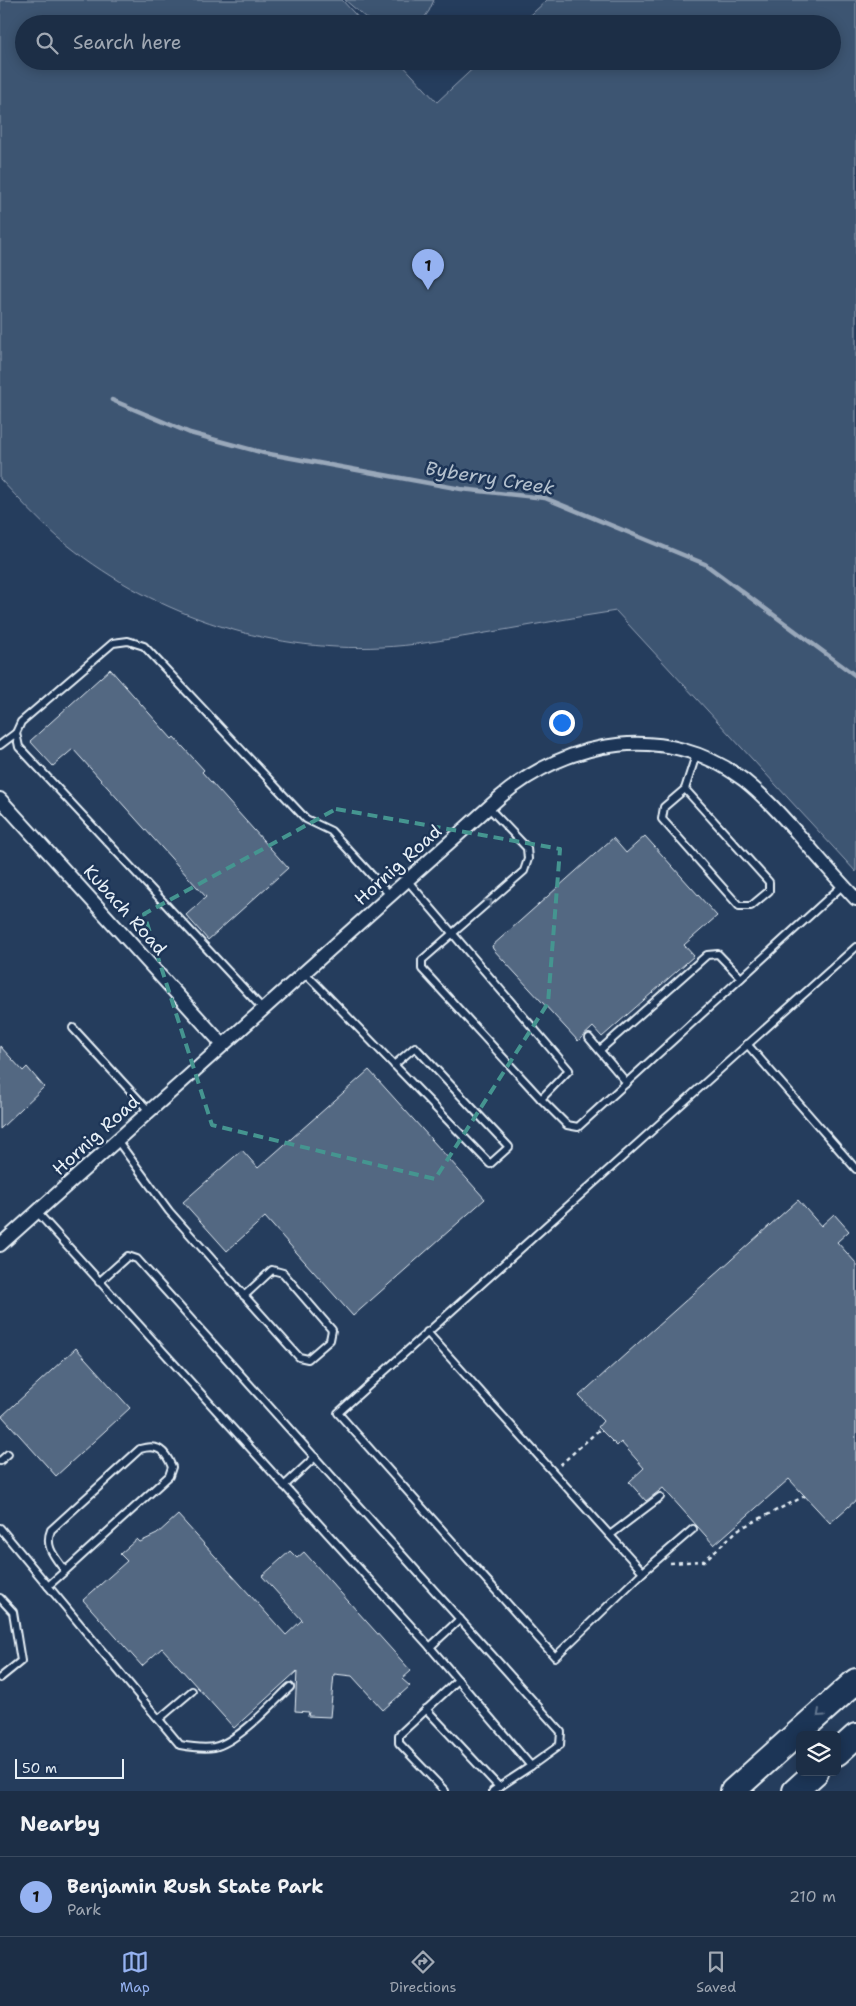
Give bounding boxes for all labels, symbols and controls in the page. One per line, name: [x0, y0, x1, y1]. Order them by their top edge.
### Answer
search box: [15, 15, 841, 70]
icon: search: [33, 29, 61, 57]
text: Search here: [73, 30, 182, 55]
pin: 1: [412, 249, 444, 290]
water label: Byberry Creek: [424, 455, 556, 501]
your location: [549, 710, 575, 736]
street label: Hornig Road: [349, 819, 447, 911]
street label: Kubach Road: [78, 860, 172, 960]
one-way arrow: [484, 898, 493, 907]
street label: Hornig Road: [47, 1089, 145, 1181]
one-way arrow: [816, 1708, 825, 1717]
map controls: [796, 1731, 841, 1776]
button: layers: [796, 1731, 841, 1776]
scale bar: [15, 1756, 124, 1779]
text: 50 m: [22, 1759, 57, 1777]
text: Nearby: [20, 1810, 100, 1838]
text: Benjamin Rush State Park: [67, 1874, 324, 1899]
text: 1: [32, 1886, 40, 1907]
text: 210 m: [789, 1886, 836, 1907]
text: Park: [67, 1899, 101, 1920]
tab: Map: [120, 1948, 150, 1996]
tab: Directions: [390, 1948, 456, 1996]
tab: Saved: [696, 1948, 736, 1996]

